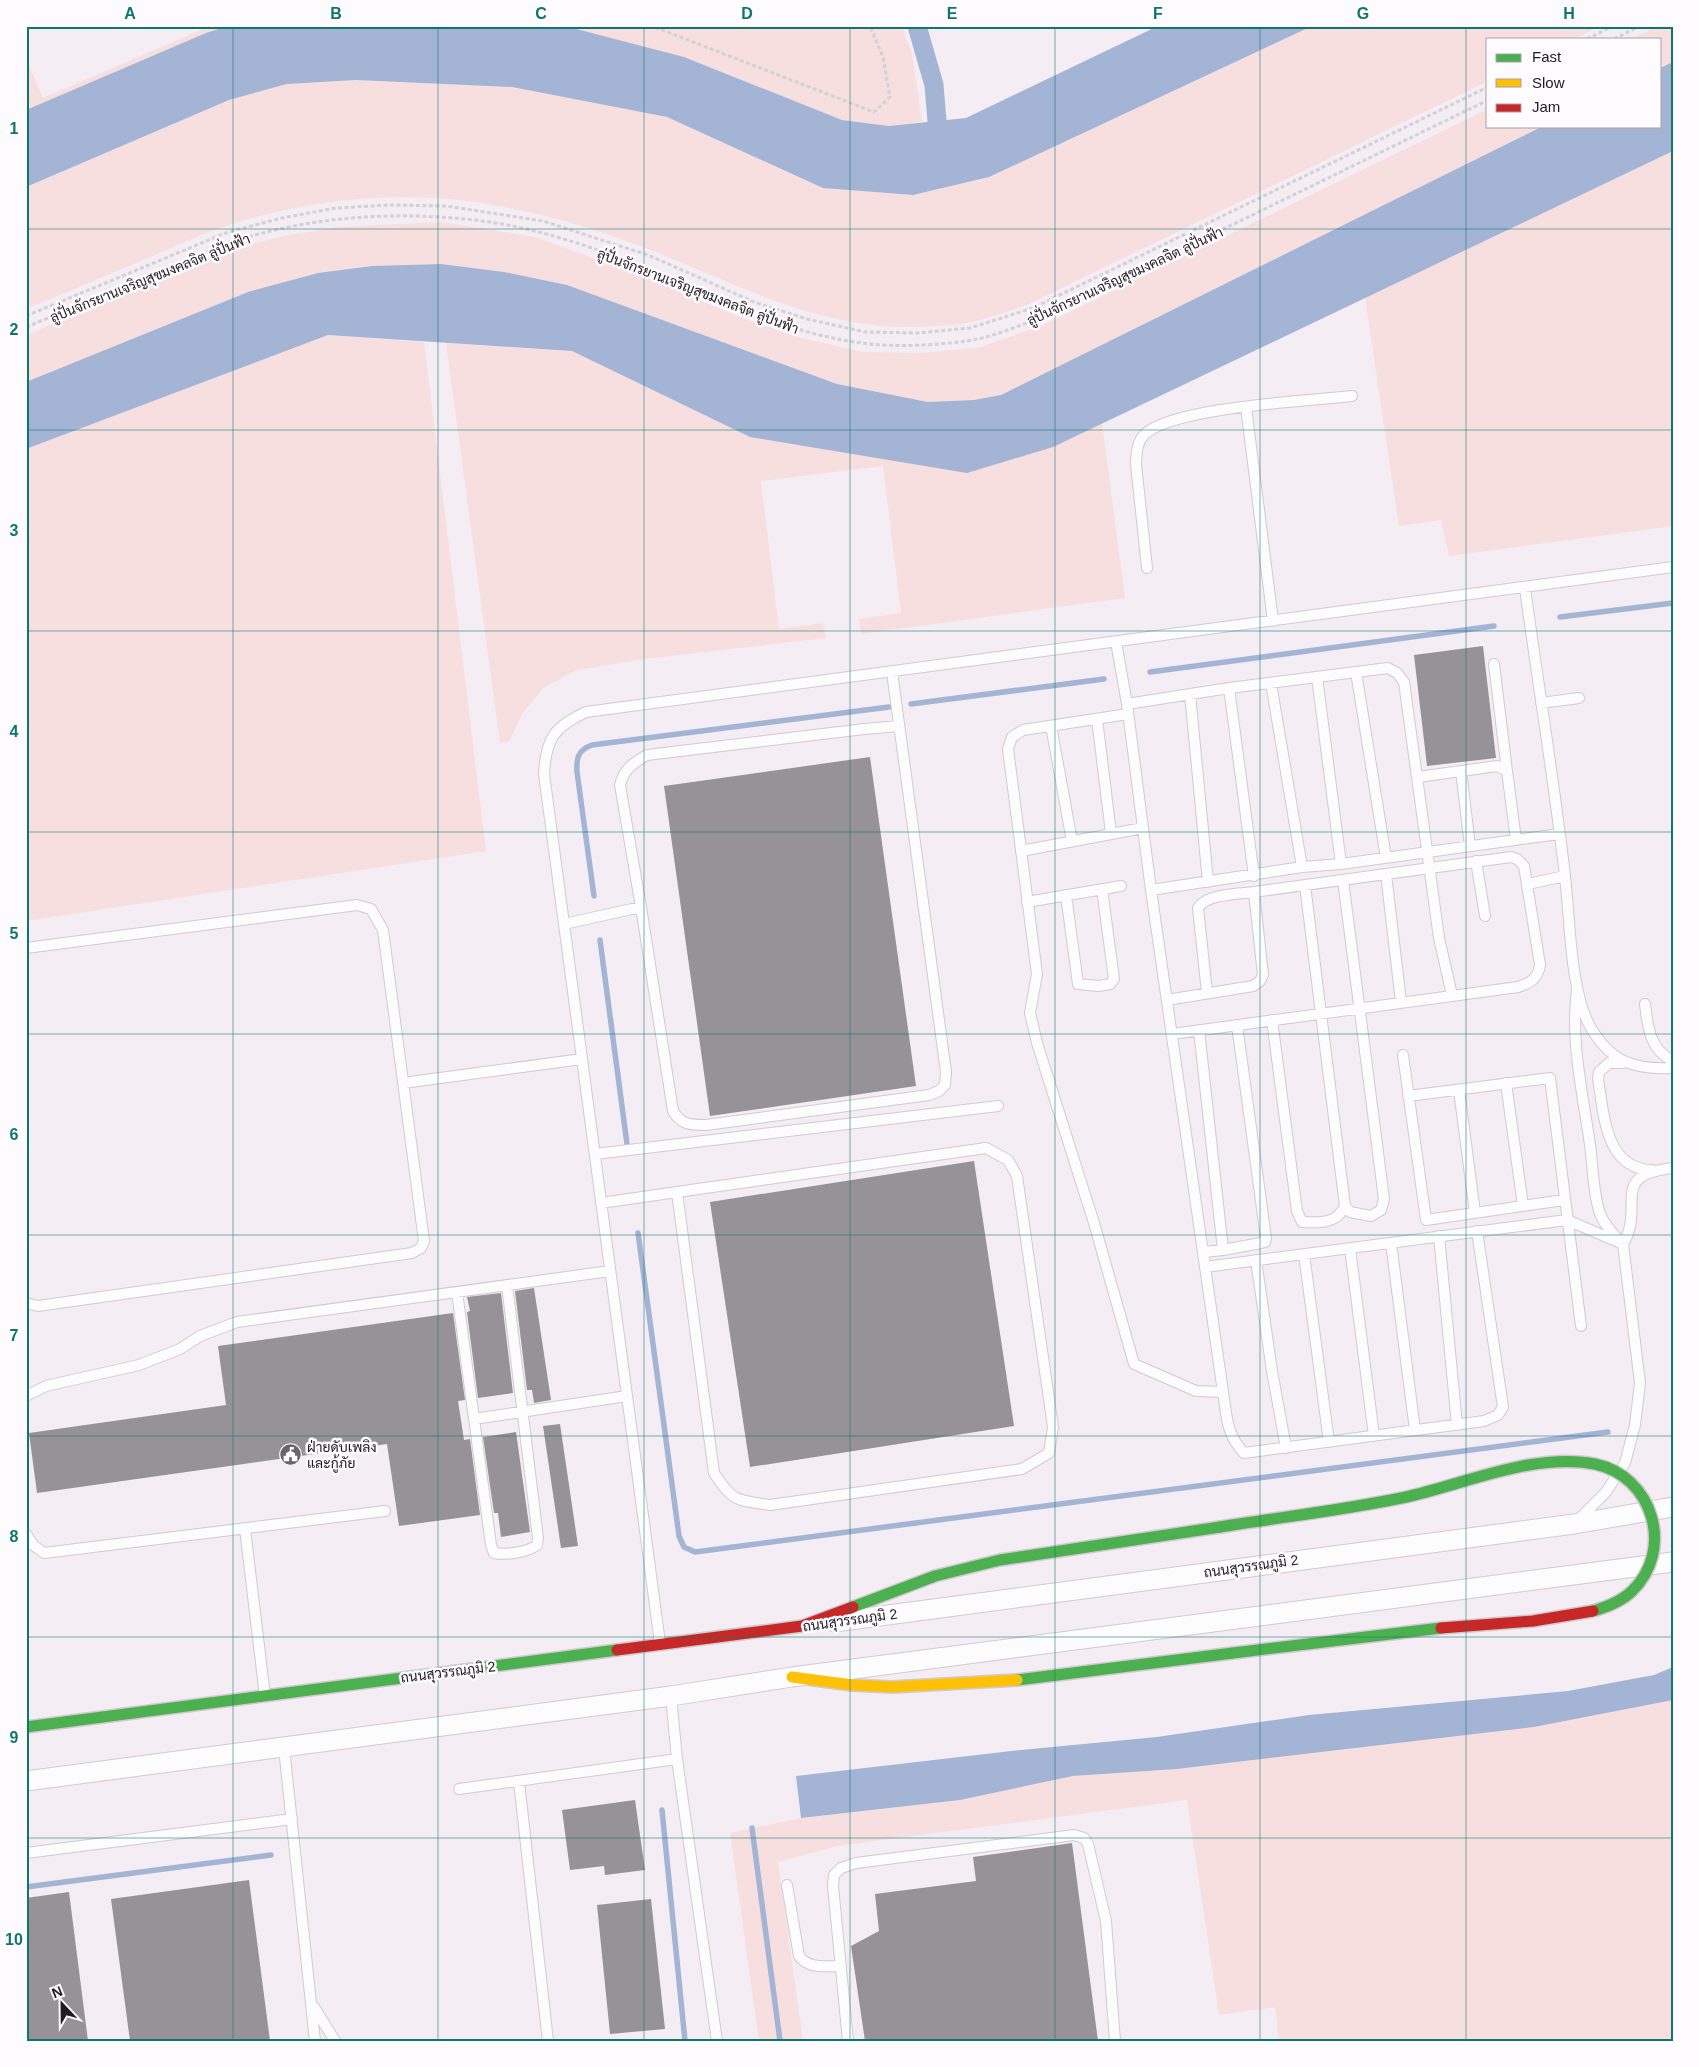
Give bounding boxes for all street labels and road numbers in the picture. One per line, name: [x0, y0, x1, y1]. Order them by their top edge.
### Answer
street label: ลู่ปั่นจักรยานเจริญสุขมงคลจิต ลู่ปั่นฟ้า: [1023, 220, 1226, 330]
street label: ลู่ปั่นจักรยานเจริญสุขมงคลจิต ลู่ปั่นฟ้า: [46, 227, 253, 327]
street label: ลู่ปั่นจักรยานเจริญสุขมงคลจิต ลู่ปั่นฟ้า: [594, 242, 802, 339]
street label: ถนนสุวรรณภูมิ 2: [1203, 1551, 1300, 1583]
street label: ถนนสุวรรณภูมิ 2: [802, 1605, 899, 1637]
street label: ถนนสุวรรณภูมิ 2: [400, 1658, 497, 1688]

